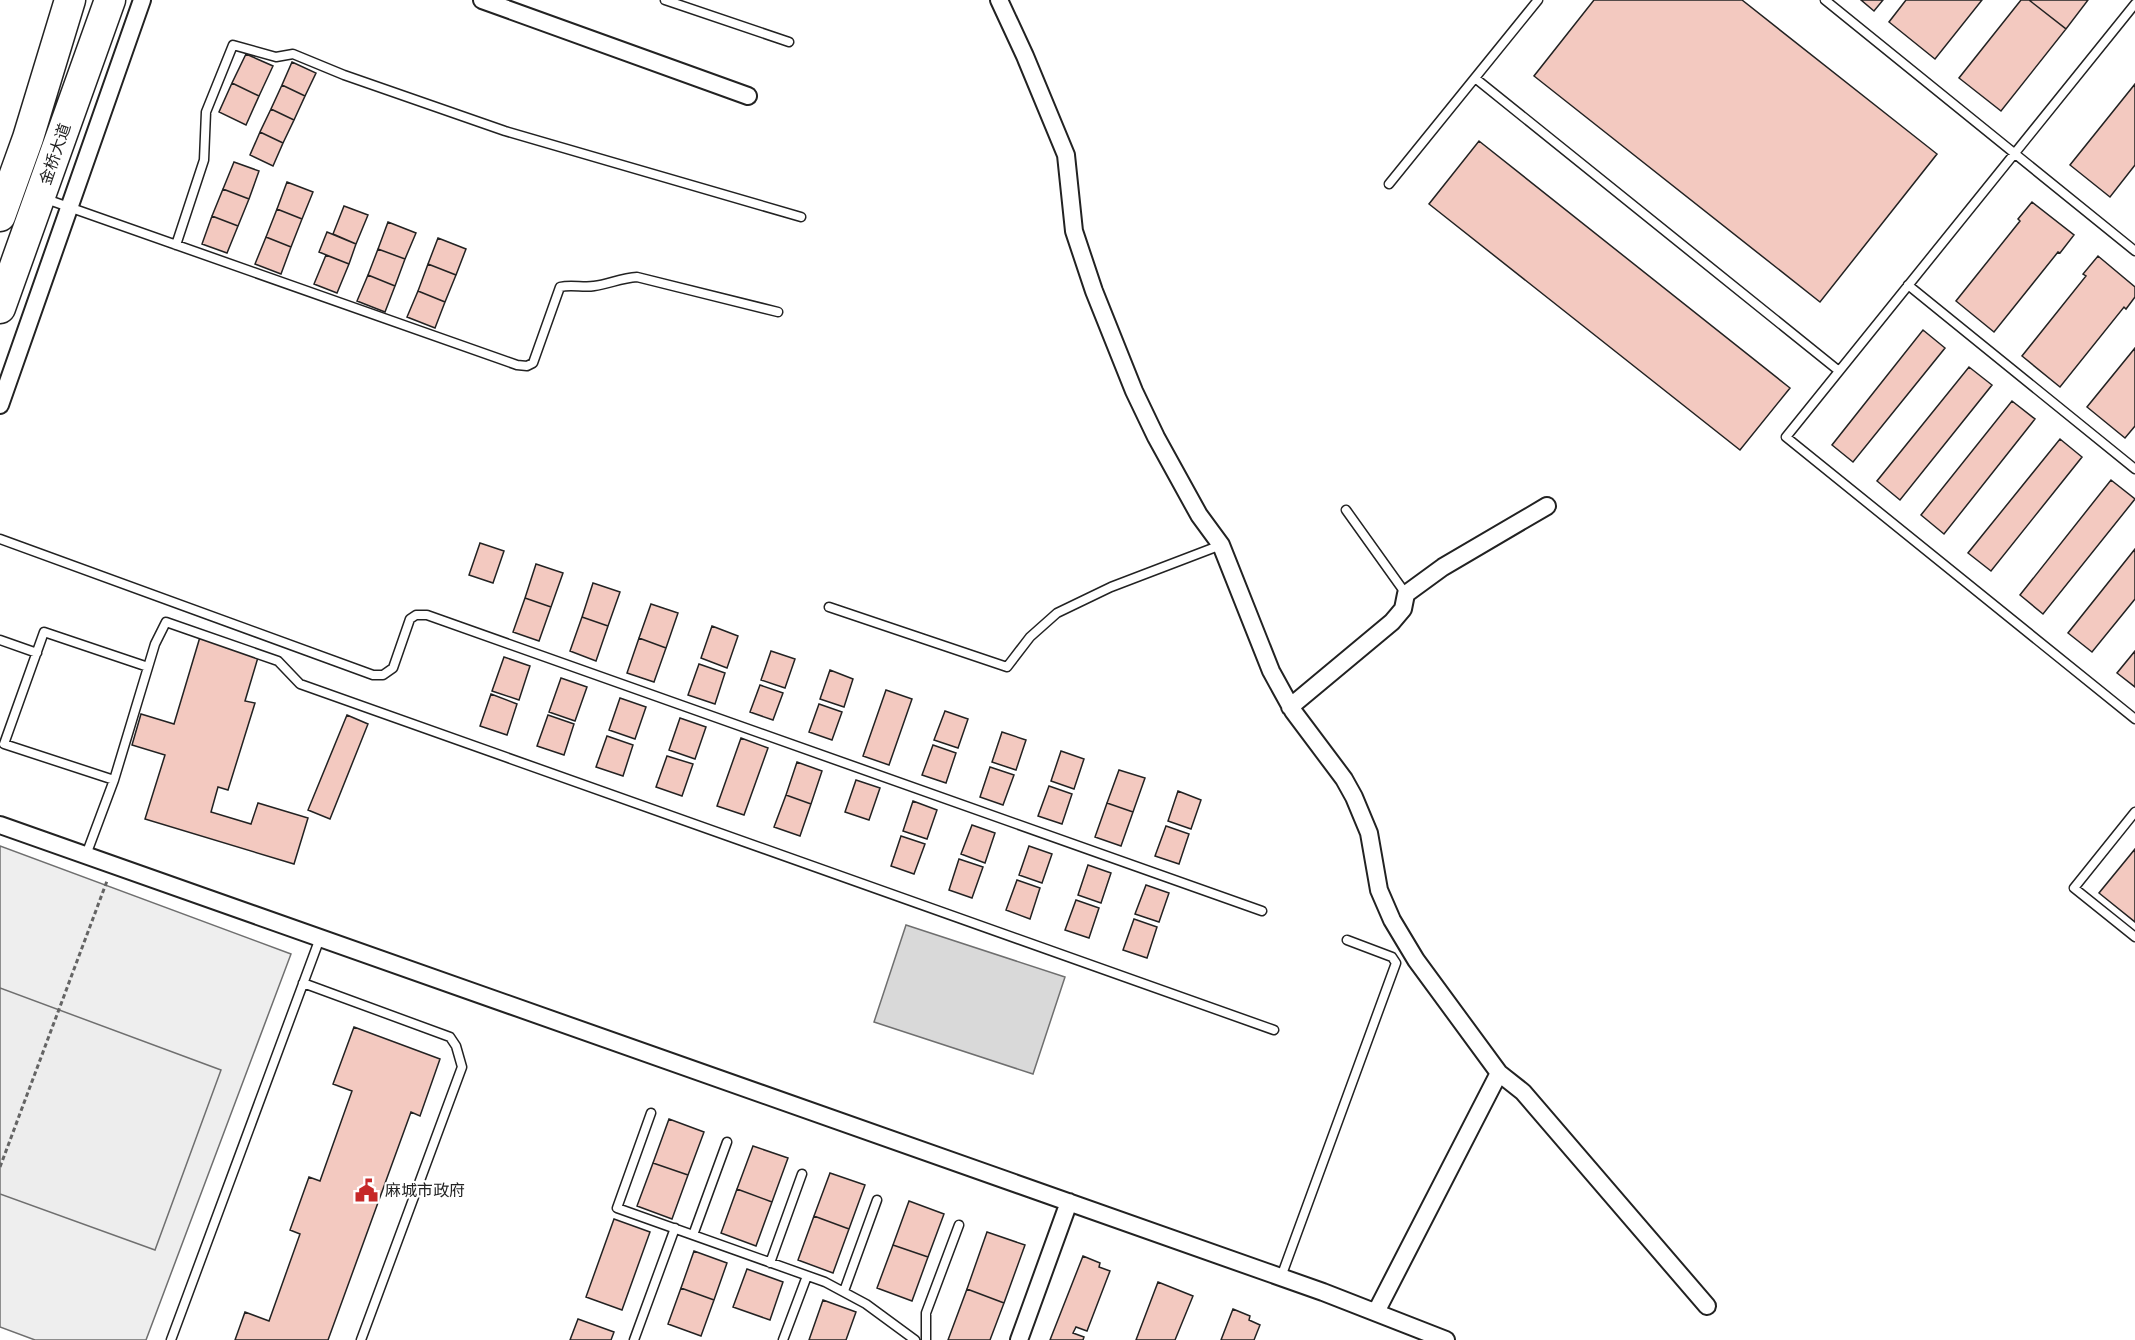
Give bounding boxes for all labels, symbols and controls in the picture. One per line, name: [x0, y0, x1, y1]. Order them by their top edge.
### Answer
street label: 金桥大道: [36, 121, 74, 187]
public building icon: 麻城市政府: [354, 1177, 380, 1203]
place label: 麻城市政府: [385, 1181, 465, 1200]

